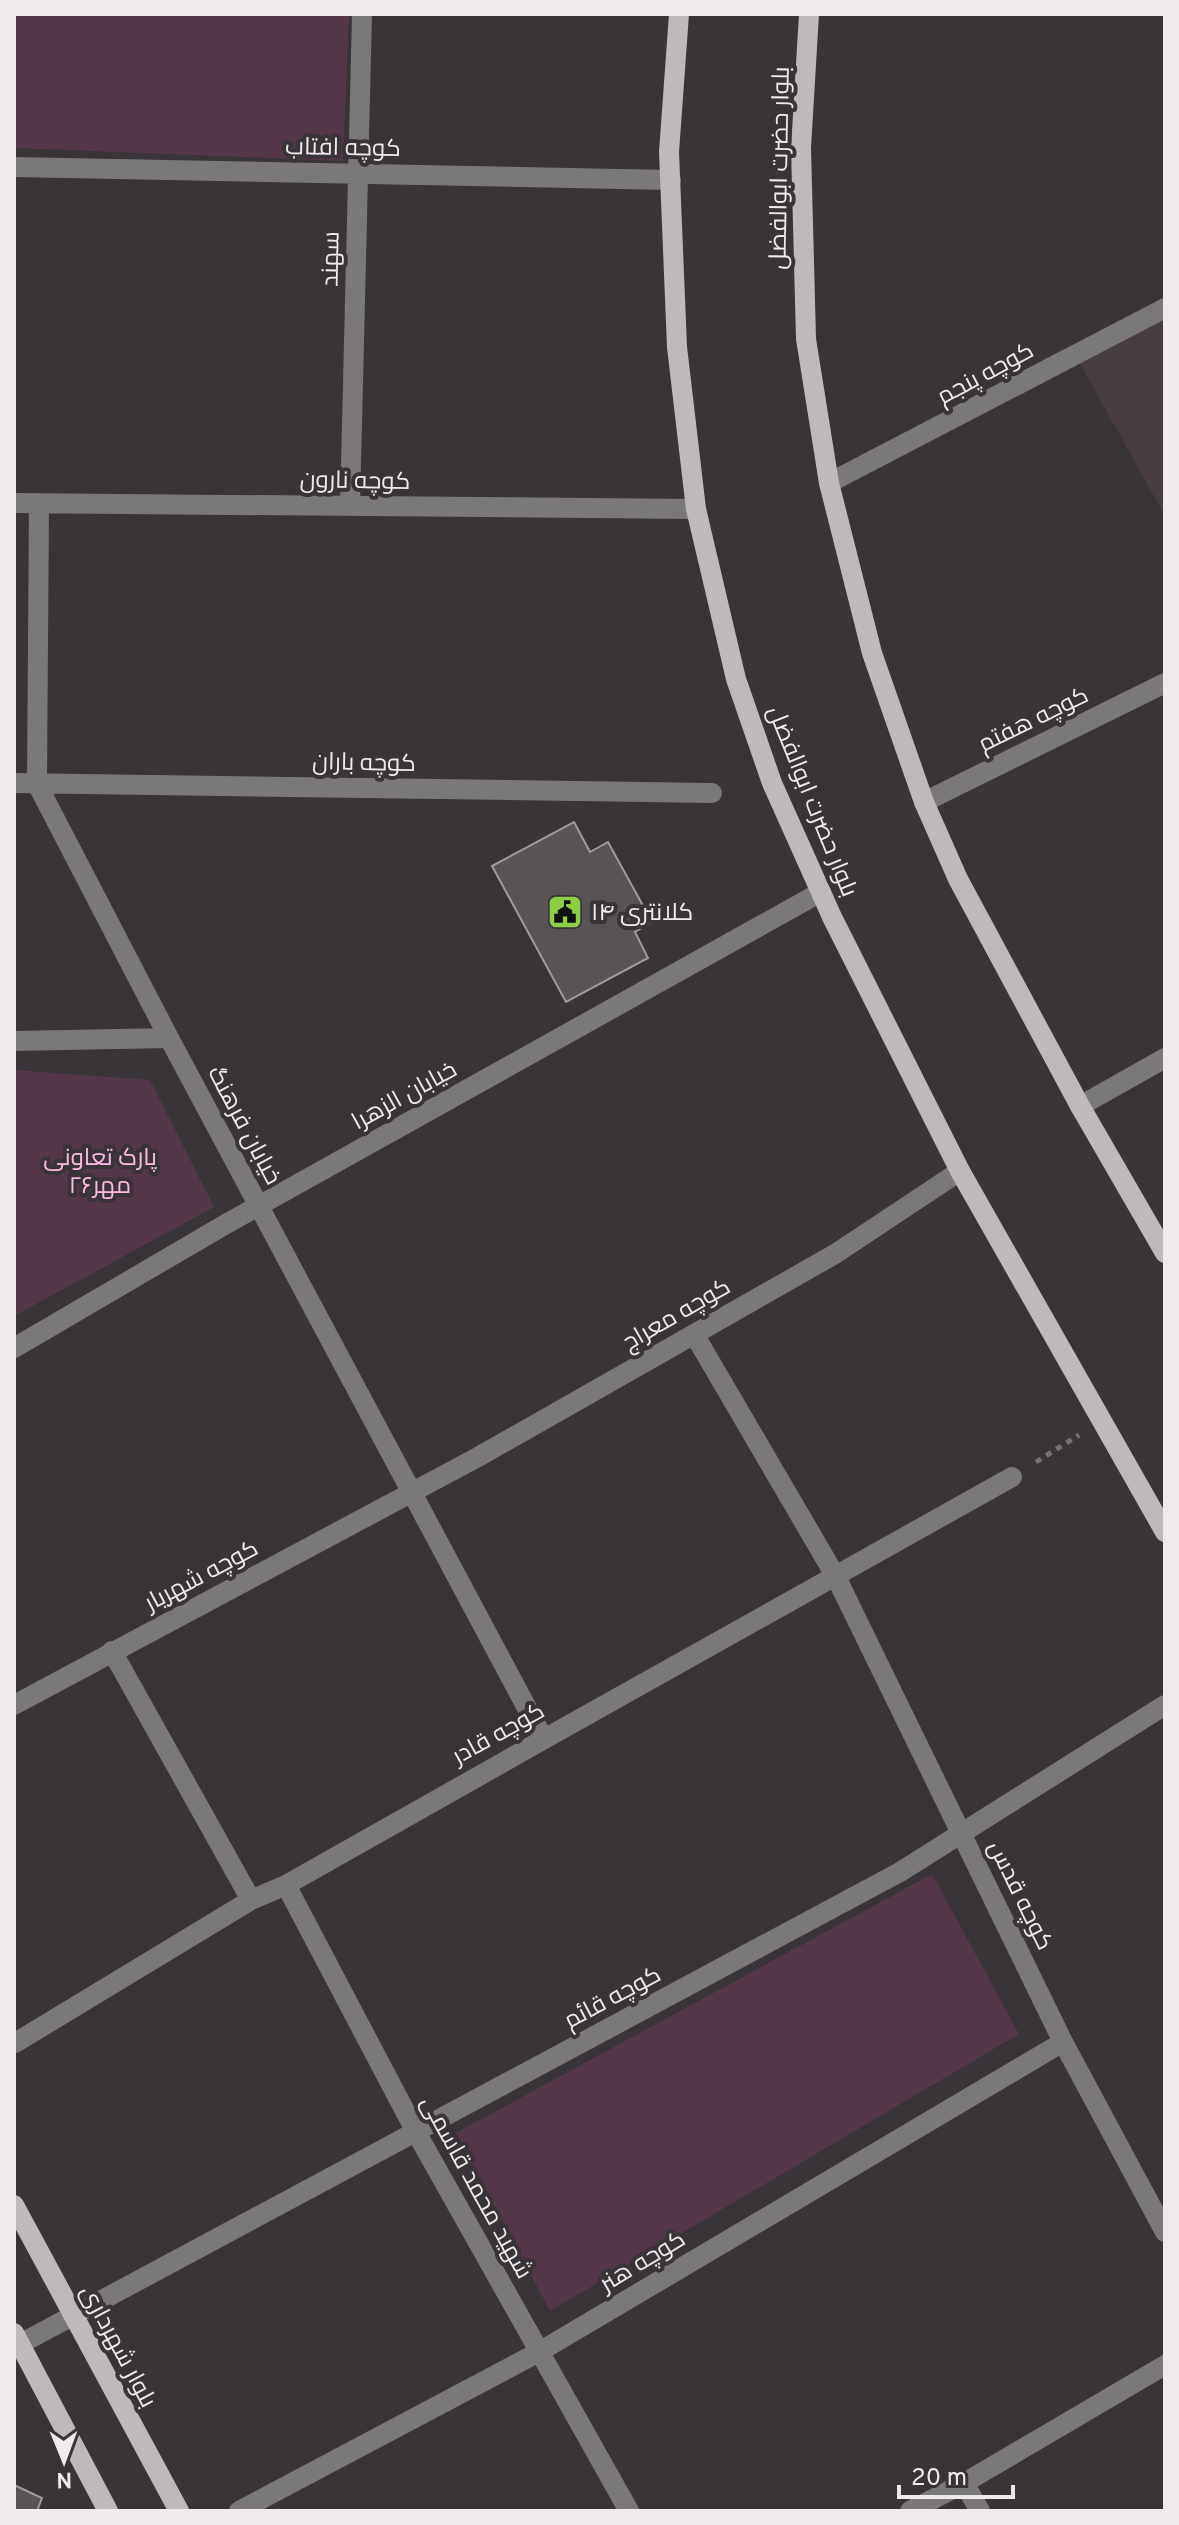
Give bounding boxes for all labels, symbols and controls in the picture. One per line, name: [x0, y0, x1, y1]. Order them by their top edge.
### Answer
street label: بلوار حضرت ابوالفضل: [764, 66, 798, 270]
street label: کوچه افتاب: [285, 133, 401, 165]
street label: سهند: [317, 231, 347, 287]
street label: کوچه پنجم: [932, 337, 1040, 413]
street label: کوچه نارون: [299, 466, 411, 498]
street label: کوچه هفتم: [974, 681, 1094, 760]
street label: بلوار حضرت ابوالفضل: [759, 702, 863, 902]
street label: کوچه باران: [312, 748, 416, 780]
public building icon: کلانتری ۱۴: [546, 893, 584, 931]
place label: کلانتری ۱۴: [591, 899, 693, 929]
street label: خیابان الزهرا: [347, 1056, 463, 1138]
street label: خیابان فرهنگ: [199, 1061, 287, 1190]
park label: پارک تعاونی مهر۲۶: [43, 1144, 157, 1202]
street label: کوچه معراج: [618, 1273, 736, 1359]
street label: کوچه شهریار: [138, 1534, 264, 1620]
street label: کوچه قادر: [446, 1697, 551, 1773]
street label: کوچه قدس: [980, 1836, 1059, 1956]
street label: کوچه قائم: [559, 1961, 667, 2037]
street label: شهید محمد قاسمی: [413, 2091, 538, 2285]
street label: کوچه هنر: [593, 2225, 692, 2301]
street label: بلوار شهرداری: [72, 2280, 162, 2413]
north arrow: [24, 2421, 104, 2501]
scale bar: [899, 2449, 1013, 2499]
text: 20 m: [911, 2464, 967, 2494]
text: N: [56, 2465, 72, 2492]

